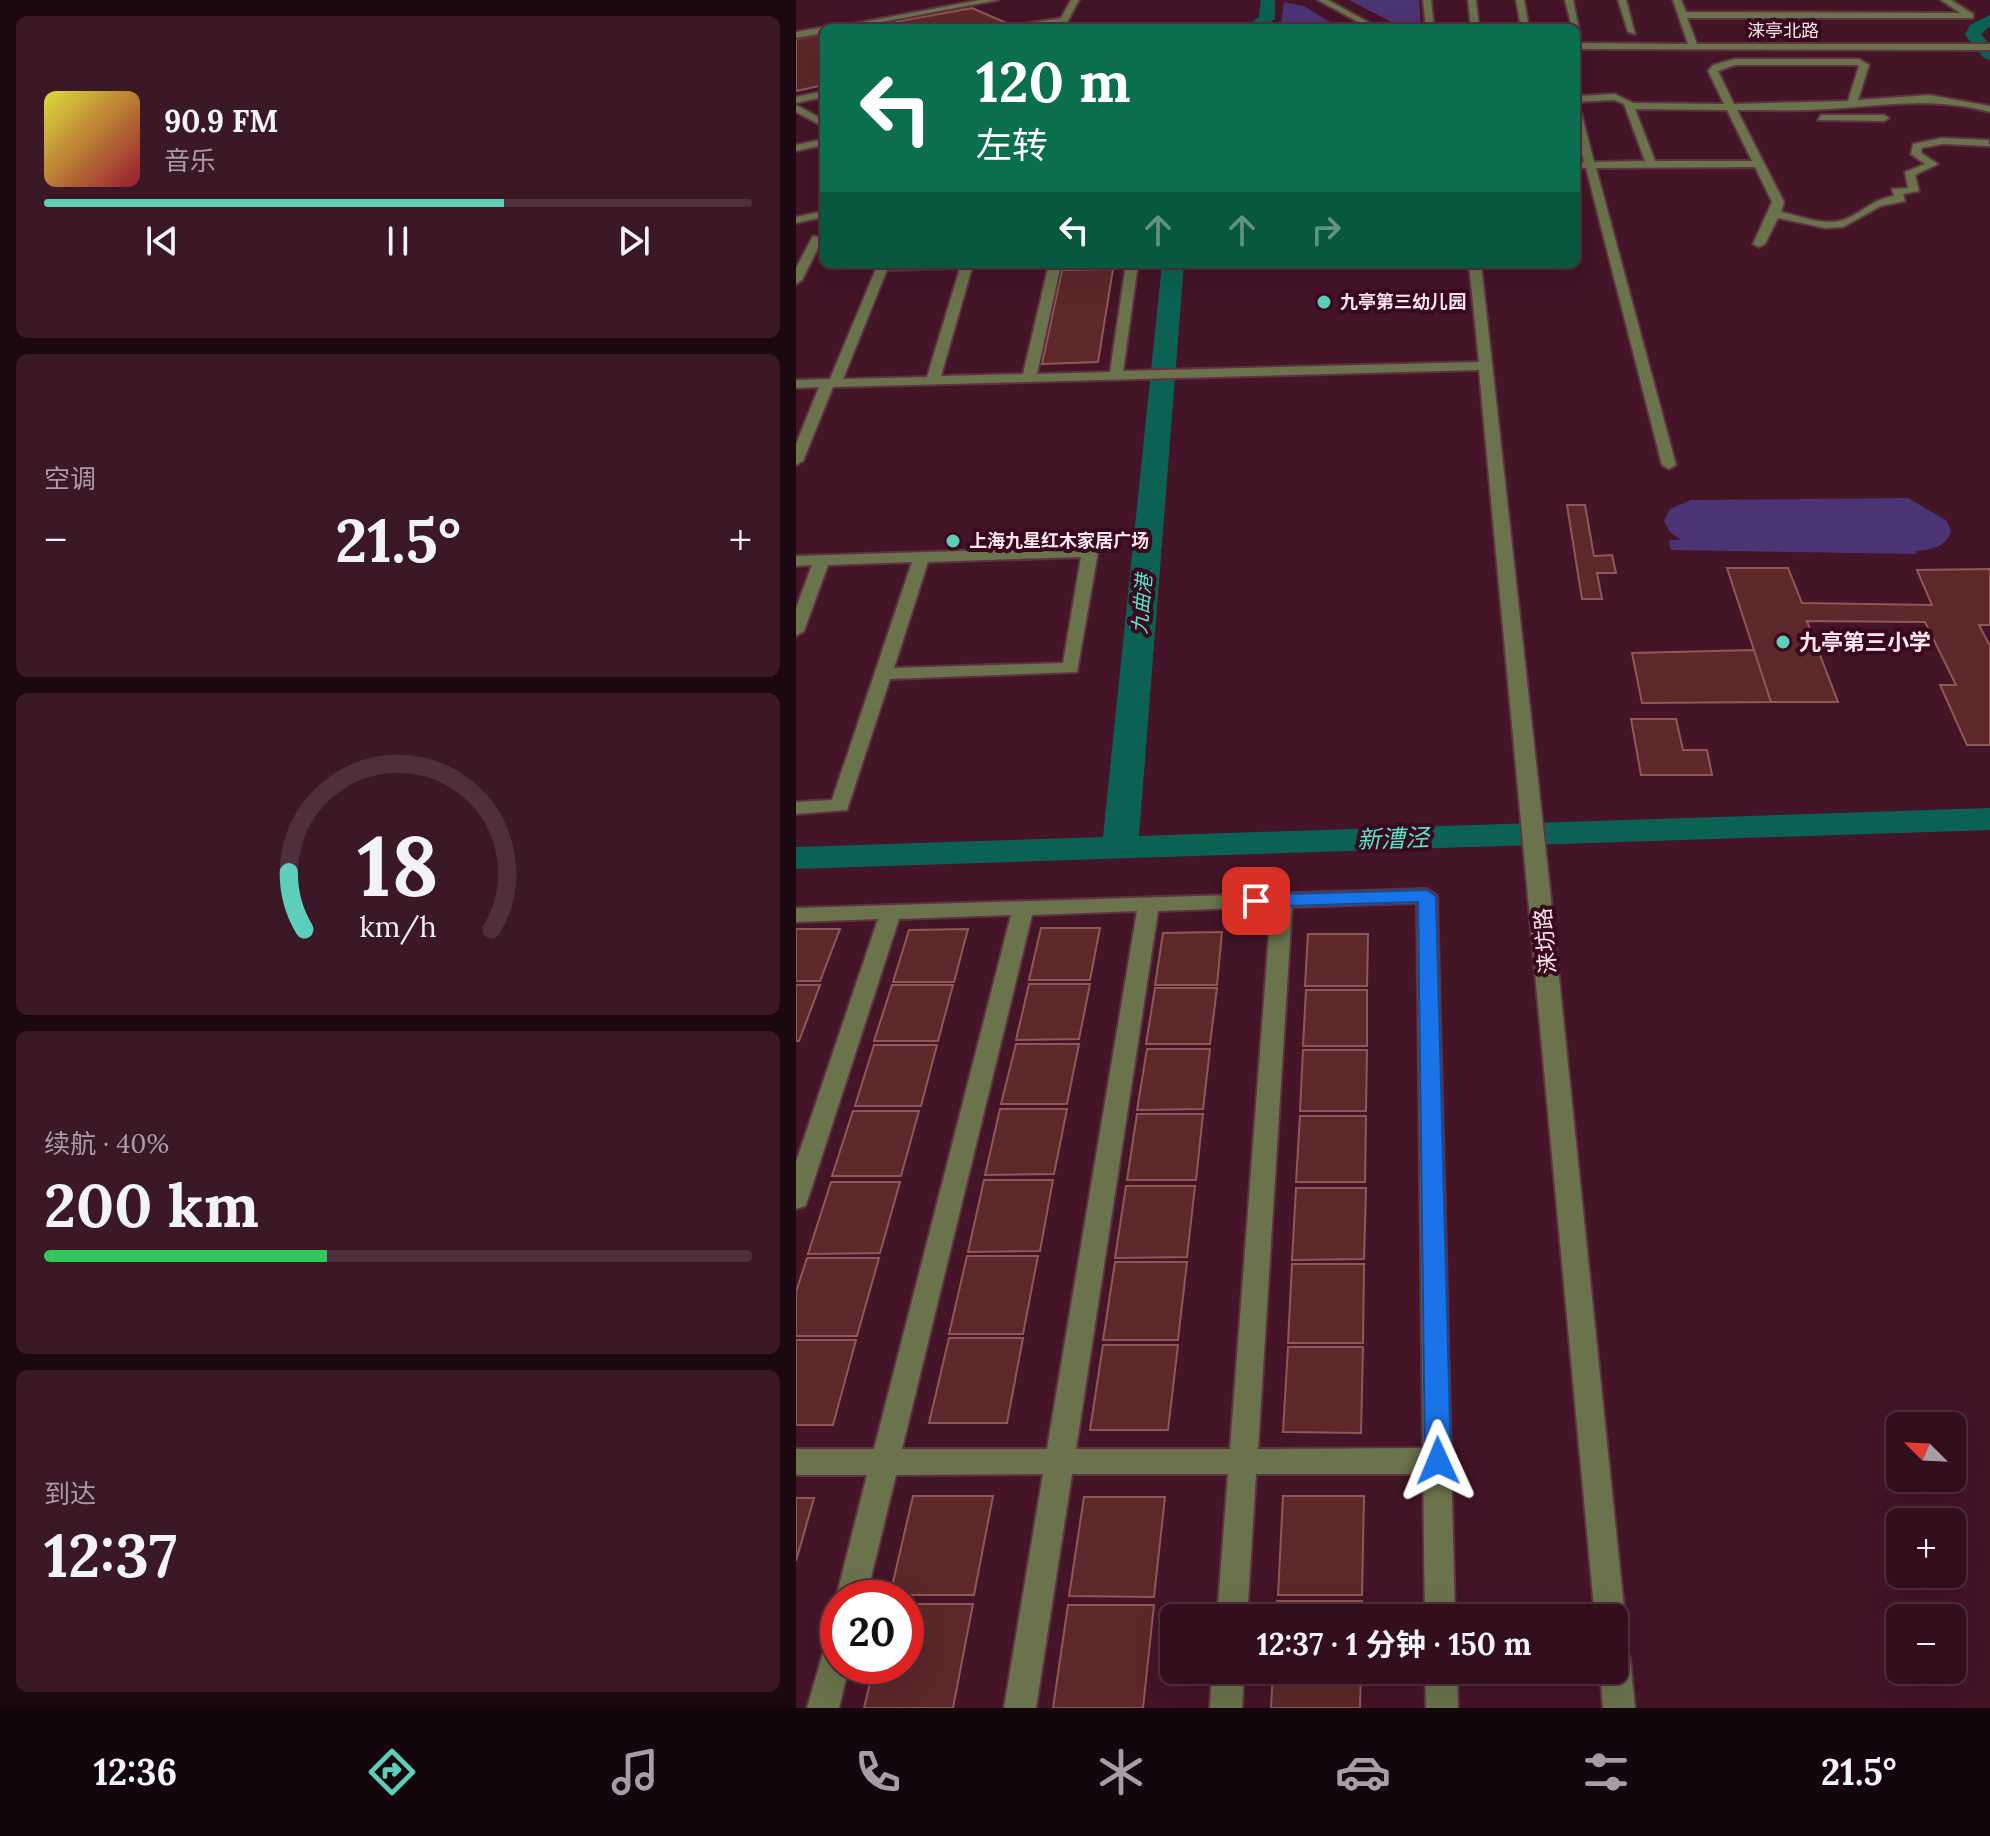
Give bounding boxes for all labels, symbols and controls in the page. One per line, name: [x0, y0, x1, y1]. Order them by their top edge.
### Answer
street label: 涞亭北路: [1747, 19, 1819, 42]
text: 120 m: [976, 46, 1130, 117]
icon: left: [844, 56, 948, 160]
text: 90.9 FM: [164, 102, 278, 140]
text: 左转: [976, 122, 1048, 168]
text: 音乐: [164, 144, 216, 177]
icon: left: [1052, 208, 1096, 252]
icon: ahead: [1136, 208, 1180, 252]
icon: ahead: [1220, 208, 1264, 252]
icon: right: [1304, 208, 1348, 252]
icon: previous: [140, 219, 184, 263]
icon: pause: [376, 219, 420, 263]
icon: next: [612, 219, 656, 263]
place label: 九亭第三幼儿园: [1340, 290, 1466, 313]
marker: 九亭第三幼儿园: [1315, 293, 1333, 311]
text: 空调: [44, 462, 96, 495]
text: 21.5°: [335, 502, 461, 578]
text: −: [44, 512, 67, 568]
text: +: [729, 512, 752, 568]
place label: 上海九星红木家居广场: [969, 529, 1149, 552]
marker: 上海九星红木家居广场: [944, 532, 962, 550]
water label: 九曲港: [1126, 570, 1157, 635]
place label: 九亭第三小学: [1799, 628, 1931, 656]
marker: 九亭第三小学: [1774, 633, 1792, 651]
text: 18: [357, 812, 439, 919]
water label: 新漕泾: [1356, 822, 1432, 855]
pin: [1222, 867, 1290, 935]
icon: arrive: [1234, 879, 1278, 923]
street label: 涞坊路: [1528, 907, 1562, 975]
text: km/h: [359, 908, 437, 945]
text: 续航 · 40%: [44, 1127, 169, 1160]
text: 200 km: [44, 1167, 259, 1243]
north arrow: [1886, 1412, 1966, 1492]
map controls: [1886, 1412, 1966, 1684]
position arrow: [1396, 1419, 1480, 1503]
text: 到达: [44, 1477, 96, 1510]
button: +: [1886, 1508, 1966, 1588]
text: 12:37: [44, 1517, 177, 1593]
speed limit sign: 20: [820, 1580, 924, 1684]
button: −: [1886, 1604, 1966, 1684]
text: 12:37 · 1 分钟 · 150 m: [1257, 1625, 1531, 1663]
icon: directions: [364, 1744, 420, 1800]
icon: music: [607, 1744, 663, 1800]
icon: phone: [850, 1744, 906, 1800]
icon: climate: [1093, 1744, 1149, 1800]
icon: car: [1335, 1744, 1391, 1800]
icon: filters: [1578, 1744, 1634, 1800]
text: 12:36: [93, 1749, 177, 1795]
text: 21.5°: [1821, 1749, 1897, 1795]

